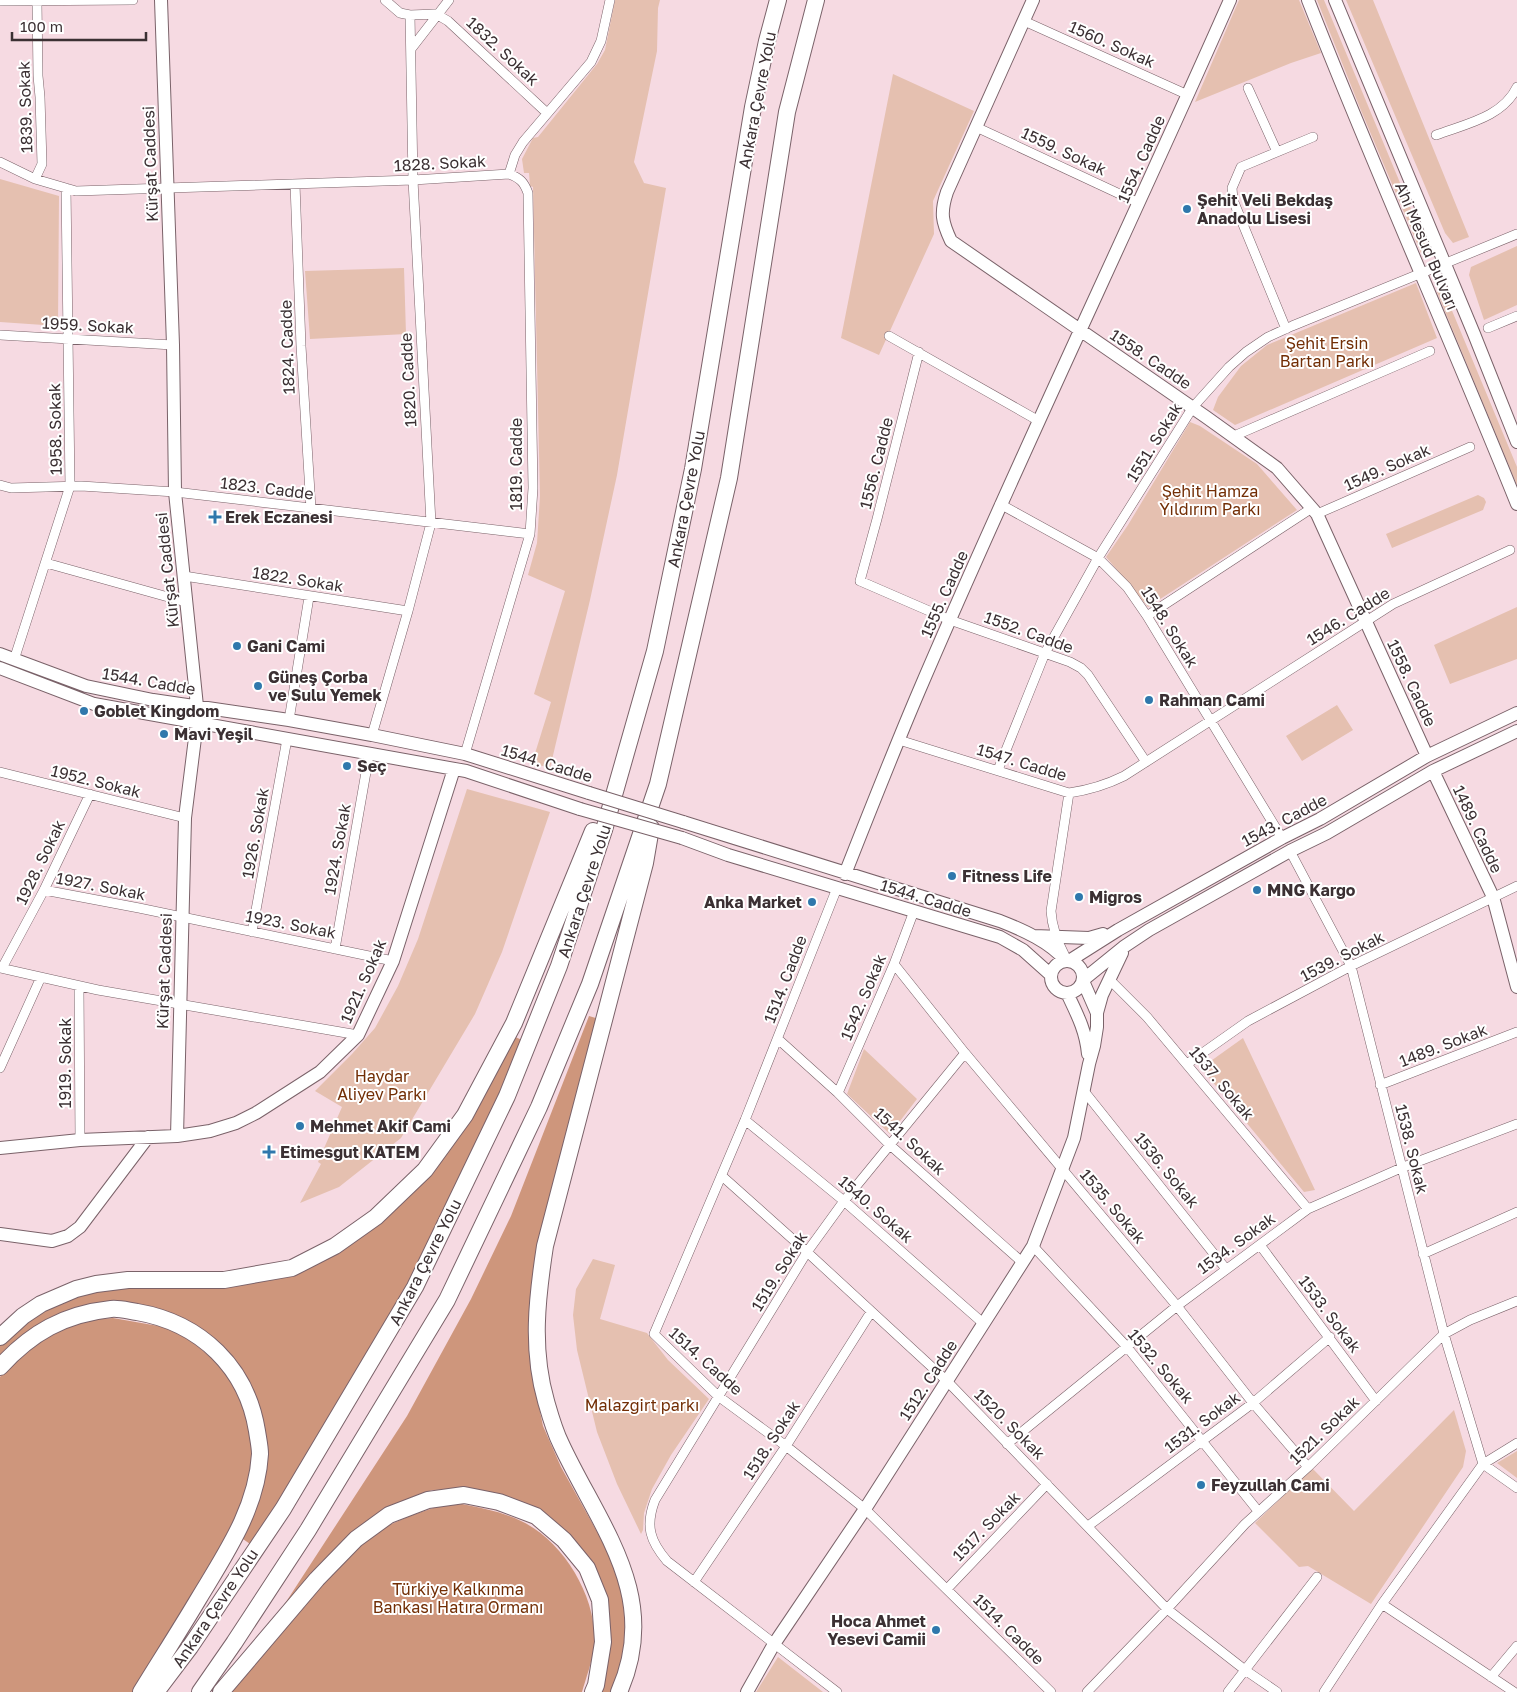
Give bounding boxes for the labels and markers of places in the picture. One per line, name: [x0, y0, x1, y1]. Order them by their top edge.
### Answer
place label: Şehit Veli Bekdaş Anadolu Lisesi: [1197, 190, 1333, 228]
marker: Şehit Veli Bekdaş Anadolu Lisesi: [1181, 203, 1193, 215]
place label: Erek Eczanesi: [225, 507, 333, 527]
marker: Erek Eczanesi: [209, 511, 221, 523]
place label: Gani Cami: [247, 636, 325, 656]
marker: Gani Cami: [231, 640, 243, 652]
place label: Güneş Çorba ve Sulu Yemek: [268, 667, 382, 705]
marker: Güneş Çorba ve Sulu Yemek: [252, 680, 264, 692]
place label: Rahman Cami: [1159, 690, 1265, 710]
marker: Rahman Cami: [1143, 694, 1155, 706]
place label: Goblet Kingdom: [94, 701, 219, 721]
marker: Goblet Kingdom: [78, 705, 90, 717]
place label: Mavi Yeşil: [174, 724, 254, 744]
marker: Mavi Yeşil: [158, 728, 170, 740]
place label: Seç: [357, 756, 386, 776]
marker: Seç: [341, 760, 353, 772]
place label: Fitness Life: [962, 866, 1052, 886]
marker: Fitness Life: [946, 870, 958, 882]
place label: MNG Kargo: [1267, 880, 1356, 900]
marker: MNG Kargo: [1251, 884, 1263, 896]
place label: Migros: [1089, 887, 1142, 907]
marker: Migros: [1073, 891, 1085, 903]
place label: Anka Market: [704, 892, 802, 912]
marker: Anka Market: [806, 896, 818, 908]
place label: Mehmet Akif Cami: [310, 1116, 451, 1136]
marker: Mehmet Akif Cami: [294, 1120, 306, 1132]
place label: Etimesgut KATEM: [280, 1142, 420, 1162]
marker: Etimesgut KATEM: [262, 1145, 276, 1159]
place label: Feyzullah Cami: [1211, 1475, 1330, 1495]
marker: Feyzullah Cami: [1195, 1479, 1207, 1491]
place label: Hoca Ahmet Yesevi Camii: [827, 1611, 926, 1649]
marker: Hoca Ahmet Yesevi Camii: [930, 1624, 942, 1636]

